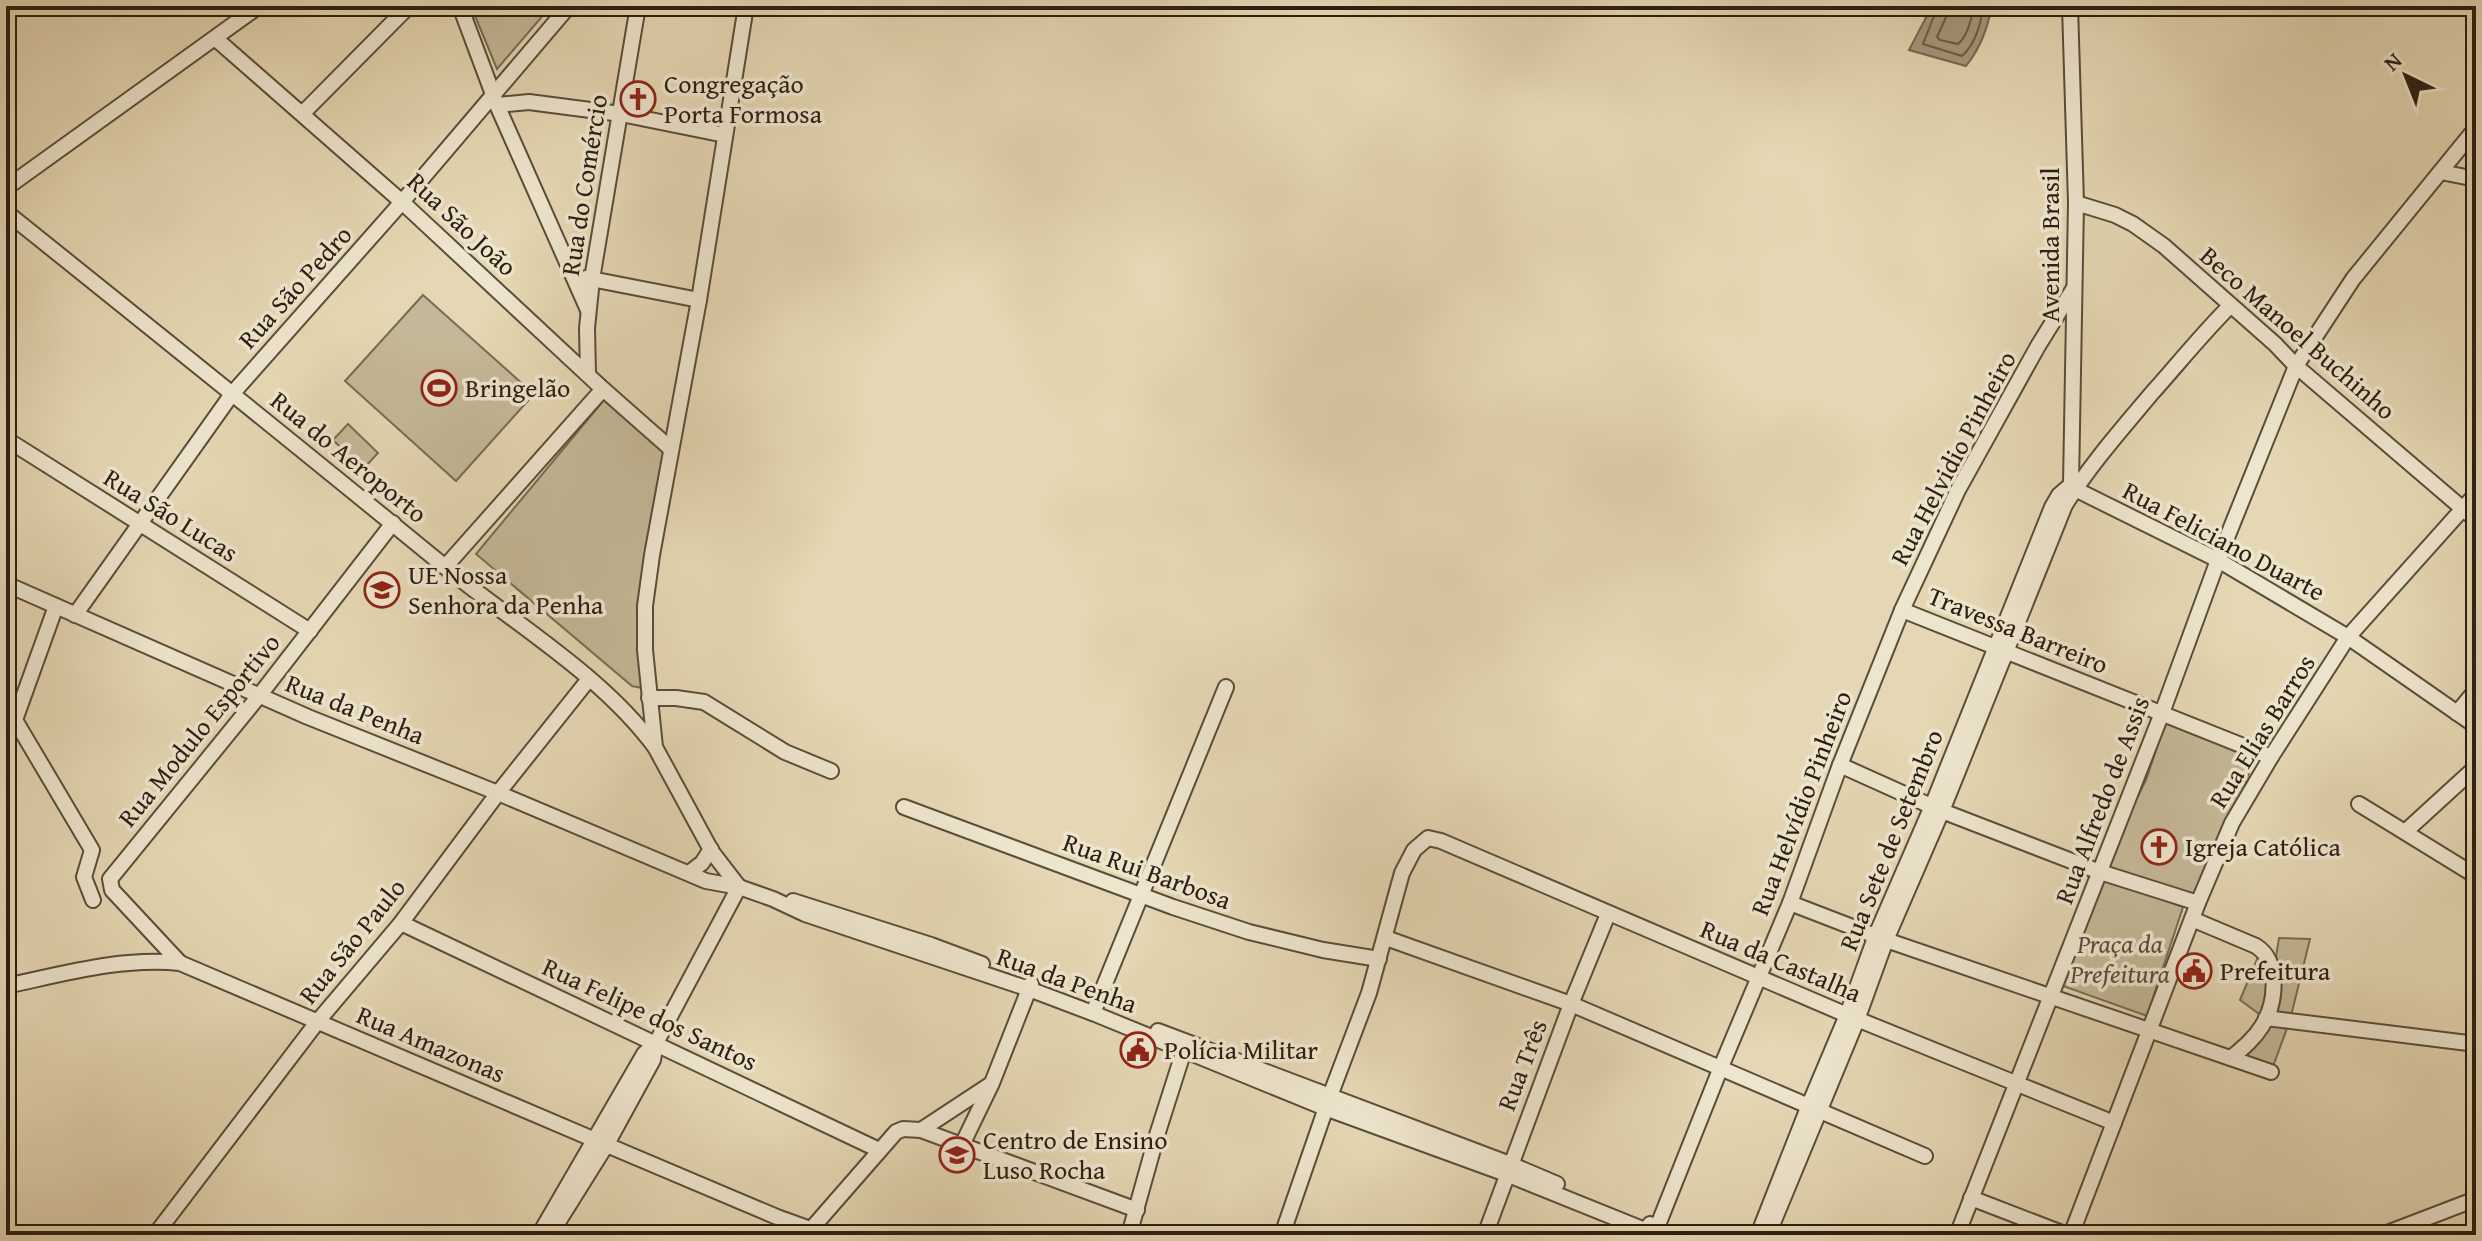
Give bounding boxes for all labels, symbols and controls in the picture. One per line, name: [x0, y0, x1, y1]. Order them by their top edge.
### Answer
north arrow: [2366, 36, 2446, 116]
text: N: [2376, 44, 2409, 78]
place label: Congregação Porta Formosa: [664, 64, 823, 133]
church icon: Congregação Porta Formosa: [619, 80, 657, 118]
street label: Rua do Comércio: [550, 91, 617, 278]
street label: Rua São João: [399, 162, 526, 285]
street label: Avenida Brasil: [2030, 167, 2069, 323]
street label: Rua São Pedro: [228, 216, 361, 357]
street label: Beco Manoel Buchinho: [2192, 236, 2405, 429]
street label: Rua Helvidio Pinheiro: [1880, 344, 2026, 572]
place label: Bringelão: [465, 368, 570, 407]
sports icon: Bringelão: [420, 369, 458, 407]
street label: Rua do Aeroporto: [262, 381, 436, 532]
street label: Rua São Lucas: [97, 458, 246, 571]
street label: Rua Feliciano Duarte: [2116, 471, 2332, 610]
place label: UE Nossa Senhora da Penha: [408, 555, 604, 624]
school or university icon: UE Nossa Senhora da Penha: [363, 571, 401, 609]
street label: Travessa Barreiro: [1922, 576, 2114, 683]
street label: Rua Modulo Esportivo: [108, 624, 289, 835]
street label: Rua Elias Barros: [2199, 646, 2324, 815]
street label: Rua da Penha: [280, 663, 431, 754]
street label: Rua Helvídio Pinheiro: [1740, 685, 1861, 921]
street label: Rua Alfredo de Assis: [2044, 690, 2159, 909]
street label: Rua Sete de Setembro: [1828, 723, 1953, 956]
street label: Rua Rui Barbosa: [1058, 822, 1237, 919]
place label: Igreja Católica: [2185, 827, 2341, 866]
church icon: Igreja Católica: [2140, 828, 2178, 866]
street label: Rua São Paulo: [289, 869, 415, 1012]
street label: Rua da Castalha: [1695, 909, 1868, 1012]
park label: Praça da Prefeitura: [2069, 924, 2170, 993]
street label: Rua da Penha: [992, 936, 1143, 1023]
street label: Rua Felipe dos Santos: [536, 947, 764, 1080]
place label: Prefeitura: [2220, 951, 2331, 990]
public building icon: Prefeitura: [2175, 952, 2213, 990]
street label: Rua Amazonas: [351, 995, 512, 1092]
street label: Rua Três: [1486, 1014, 1557, 1116]
place label: Polícia Militar: [1164, 1030, 1318, 1069]
public building icon: Polícia Militar: [1119, 1031, 1157, 1069]
place label: Centro de Ensino Luso Rocha: [983, 1120, 1167, 1189]
school or university icon: Centro de Ensino Luso Rocha: [938, 1136, 976, 1174]

